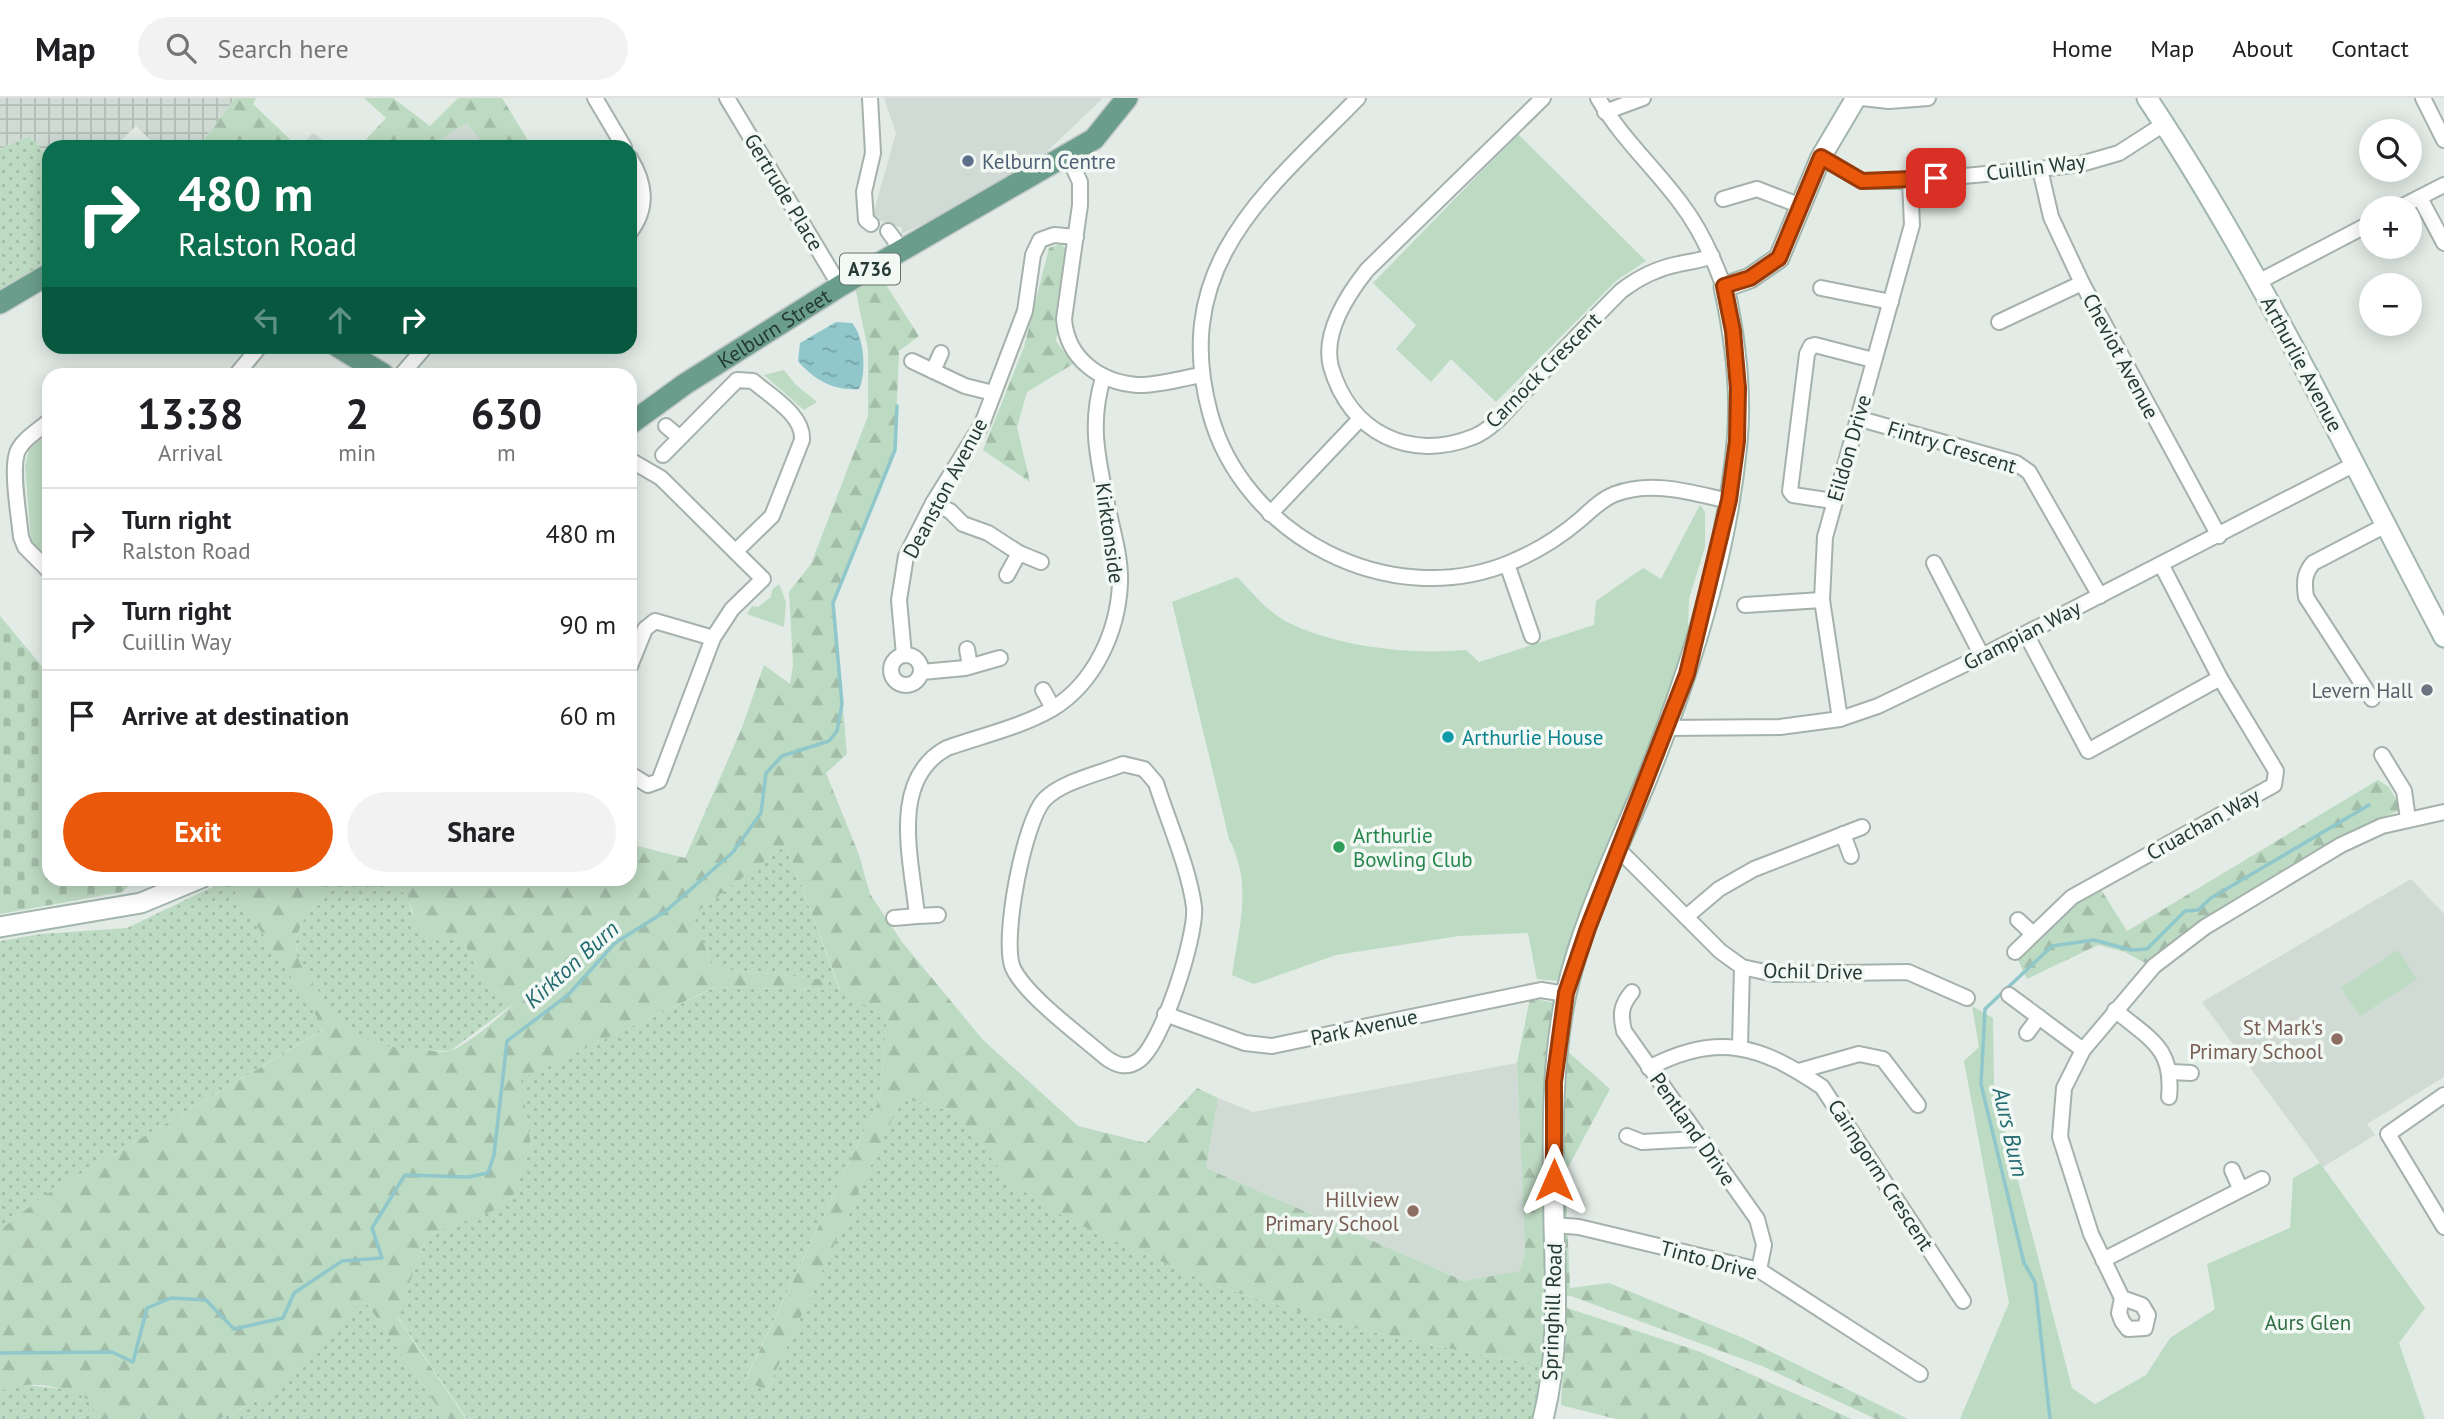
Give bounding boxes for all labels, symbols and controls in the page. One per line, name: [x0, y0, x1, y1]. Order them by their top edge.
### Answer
search box: [138, 17, 628, 80]
text: Map: [35, 27, 96, 70]
icon: search: [162, 29, 200, 67]
text: Search here: [218, 32, 349, 65]
text: Home: [2052, 33, 2112, 64]
text: Map: [2150, 33, 2194, 64]
text: About: [2232, 33, 2293, 64]
text: Contact: [2331, 33, 2409, 64]
map controls: [2359, 119, 2422, 336]
button: search: [2359, 119, 2422, 182]
street label: Gertrude Place: [738, 128, 830, 256]
street label: Cuillin Way: [1985, 147, 2087, 186]
place label: Kelburn Centre: [982, 148, 1116, 175]
pin: [1906, 148, 1966, 208]
marker: Kelburn Centre: [960, 153, 976, 169]
icon: arrive: [1917, 159, 1955, 197]
text: 480 m: [178, 161, 313, 225]
icon: right: [63, 168, 154, 259]
button: +: [2359, 196, 2422, 259]
text: Ralston Road: [178, 223, 357, 265]
road number: A736: [840, 253, 900, 284]
button: −: [2359, 273, 2422, 336]
street label: Kelburn Street: [712, 282, 836, 374]
street label: Cheviot Avenue: [2077, 289, 2165, 423]
street label: Arthurlie Avenue: [2255, 291, 2349, 437]
icon: left: [248, 301, 286, 339]
icon: ahead: [321, 301, 359, 339]
icon: right: [394, 301, 432, 339]
street label: Carnock Crescent: [1479, 306, 1607, 434]
text: 13:38: [137, 386, 243, 441]
text: 2: [345, 386, 369, 441]
text: 630: [471, 386, 542, 441]
street label: Eildon Drive: [1821, 392, 1877, 504]
street label: Deanston Avenue: [897, 413, 993, 563]
street label: Fintry Crescent: [1884, 415, 2020, 479]
text: Arrival: [158, 438, 222, 467]
text: min: [338, 438, 376, 467]
text: m: [497, 438, 516, 467]
street label: Kirktonside: [1090, 481, 1130, 585]
text: Turn right: [122, 503, 231, 536]
icon: right: [63, 515, 101, 553]
text: 480 m: [545, 517, 616, 550]
text: Ralston Road: [122, 536, 251, 565]
text: Turn right: [122, 594, 231, 627]
street label: Grampian Way: [1959, 594, 2085, 676]
icon: right: [63, 606, 101, 644]
text: 90 m: [560, 608, 616, 641]
text: Cuillin Way: [122, 627, 231, 656]
place label: Levern Hall: [2312, 677, 2413, 704]
marker: Levern Hall: [2419, 682, 2435, 698]
icon: arrive: [63, 697, 101, 735]
text: Arrive at destination: [122, 699, 349, 732]
text: 60 m: [560, 699, 616, 732]
place label: Arthurlie House: [1462, 724, 1603, 751]
marker: Arthurlie House: [1440, 729, 1456, 745]
street label: Cruachan Way: [2142, 782, 2265, 866]
button: Exit: [63, 792, 333, 872]
button: Share: [347, 792, 616, 872]
place label: Arthurlie Bowling Club: [1353, 822, 1473, 873]
marker: Arthurlie Bowling Club: [1331, 839, 1347, 855]
water label: Kirkton Burn: [518, 914, 624, 1014]
street label: Ochil Drive: [1763, 957, 1863, 985]
street label: Park Avenue: [1308, 1003, 1420, 1051]
place label: St Mark's Primary School: [2189, 1014, 2323, 1065]
marker: St Mark's Primary School: [2329, 1031, 2345, 1047]
street label: Pentland Drive: [1644, 1067, 1742, 1191]
water label: Aurs Burn: [1986, 1083, 2035, 1180]
street label: Cairngorm Crescent: [1822, 1094, 1940, 1256]
position arrow: [1517, 1143, 1591, 1217]
place label: Hillview Primary School: [1265, 1186, 1400, 1237]
marker: Hillview Primary School: [1405, 1203, 1421, 1219]
street label: Tinto Drive: [1657, 1234, 1761, 1286]
street label: Springhill Road: [1536, 1243, 1568, 1381]
park label: Aurs Glen: [2265, 1309, 2351, 1336]

